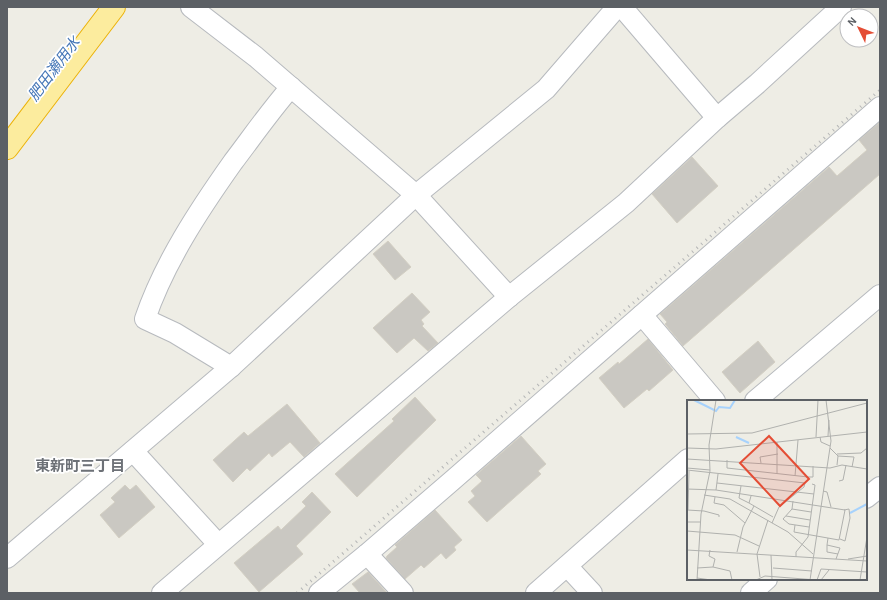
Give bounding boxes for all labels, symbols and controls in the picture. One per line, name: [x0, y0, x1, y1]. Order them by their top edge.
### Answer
north arrow: [839, 8, 879, 48]
text: N: [845, 15, 859, 28]
water label: 肥田瀬用水: [25, 33, 84, 104]
inset map: [687, 400, 867, 580]
district label: 東新町三丁目: [35, 458, 125, 474]

